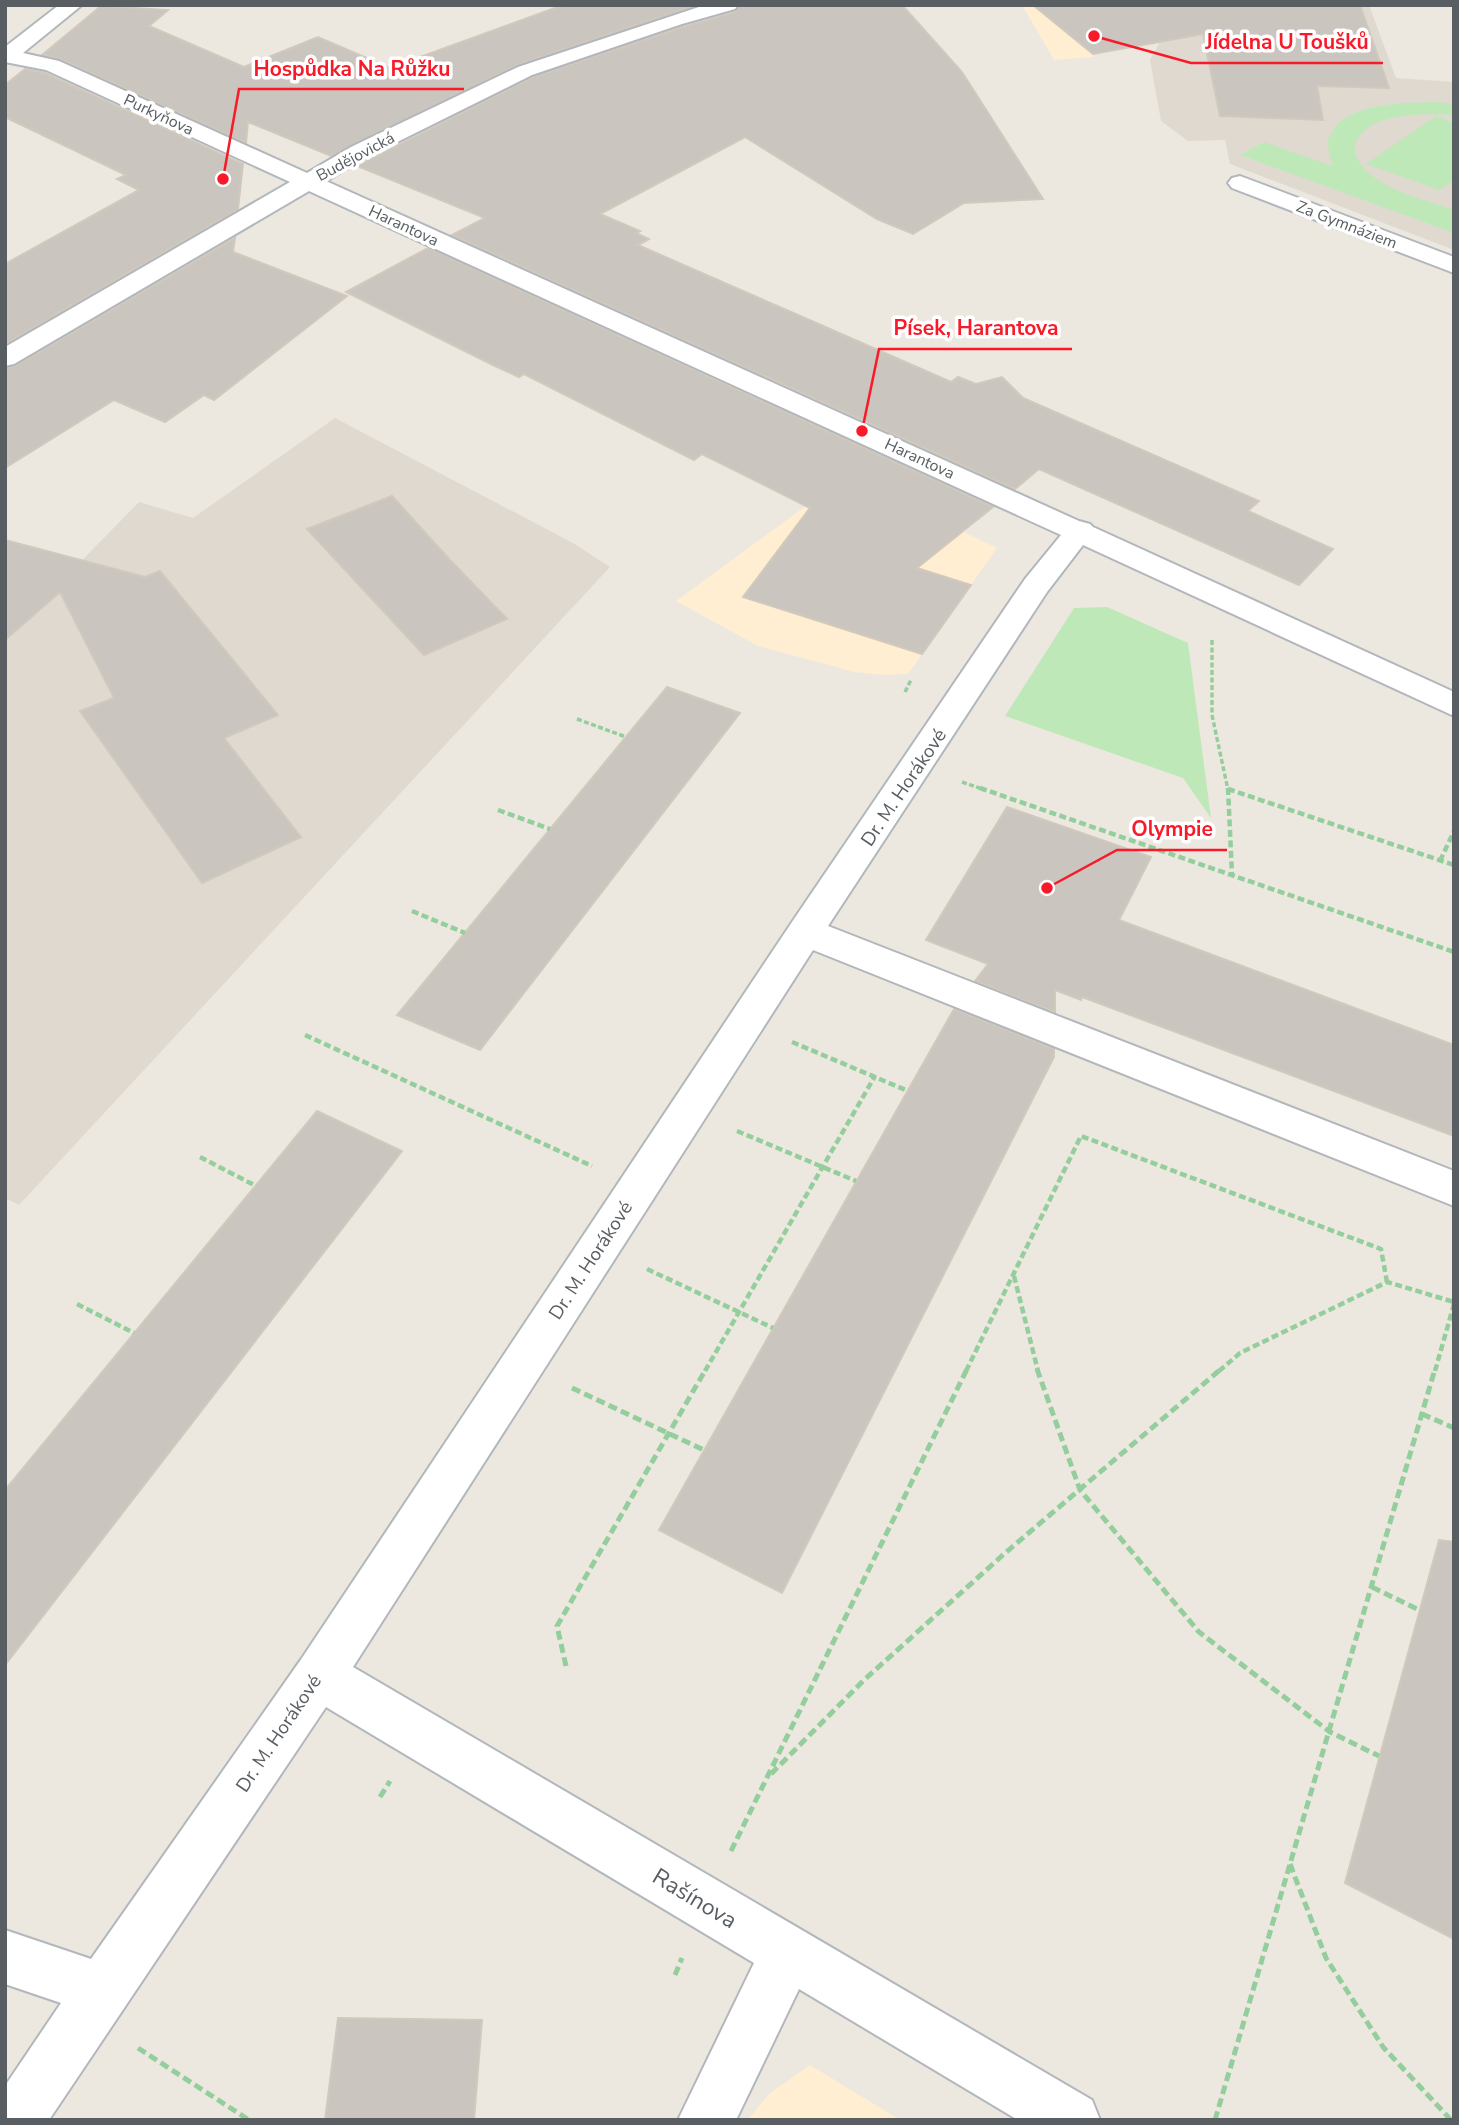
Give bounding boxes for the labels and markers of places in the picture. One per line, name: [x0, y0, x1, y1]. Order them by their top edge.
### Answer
callout: Jídelna U Toušků: [1191, 21, 1383, 63]
callout: Hospůdka Na Růžku: [239, 47, 464, 89]
callout: Písek, Harantova: [879, 307, 1072, 349]
callout: Olympie: [1117, 808, 1227, 850]

